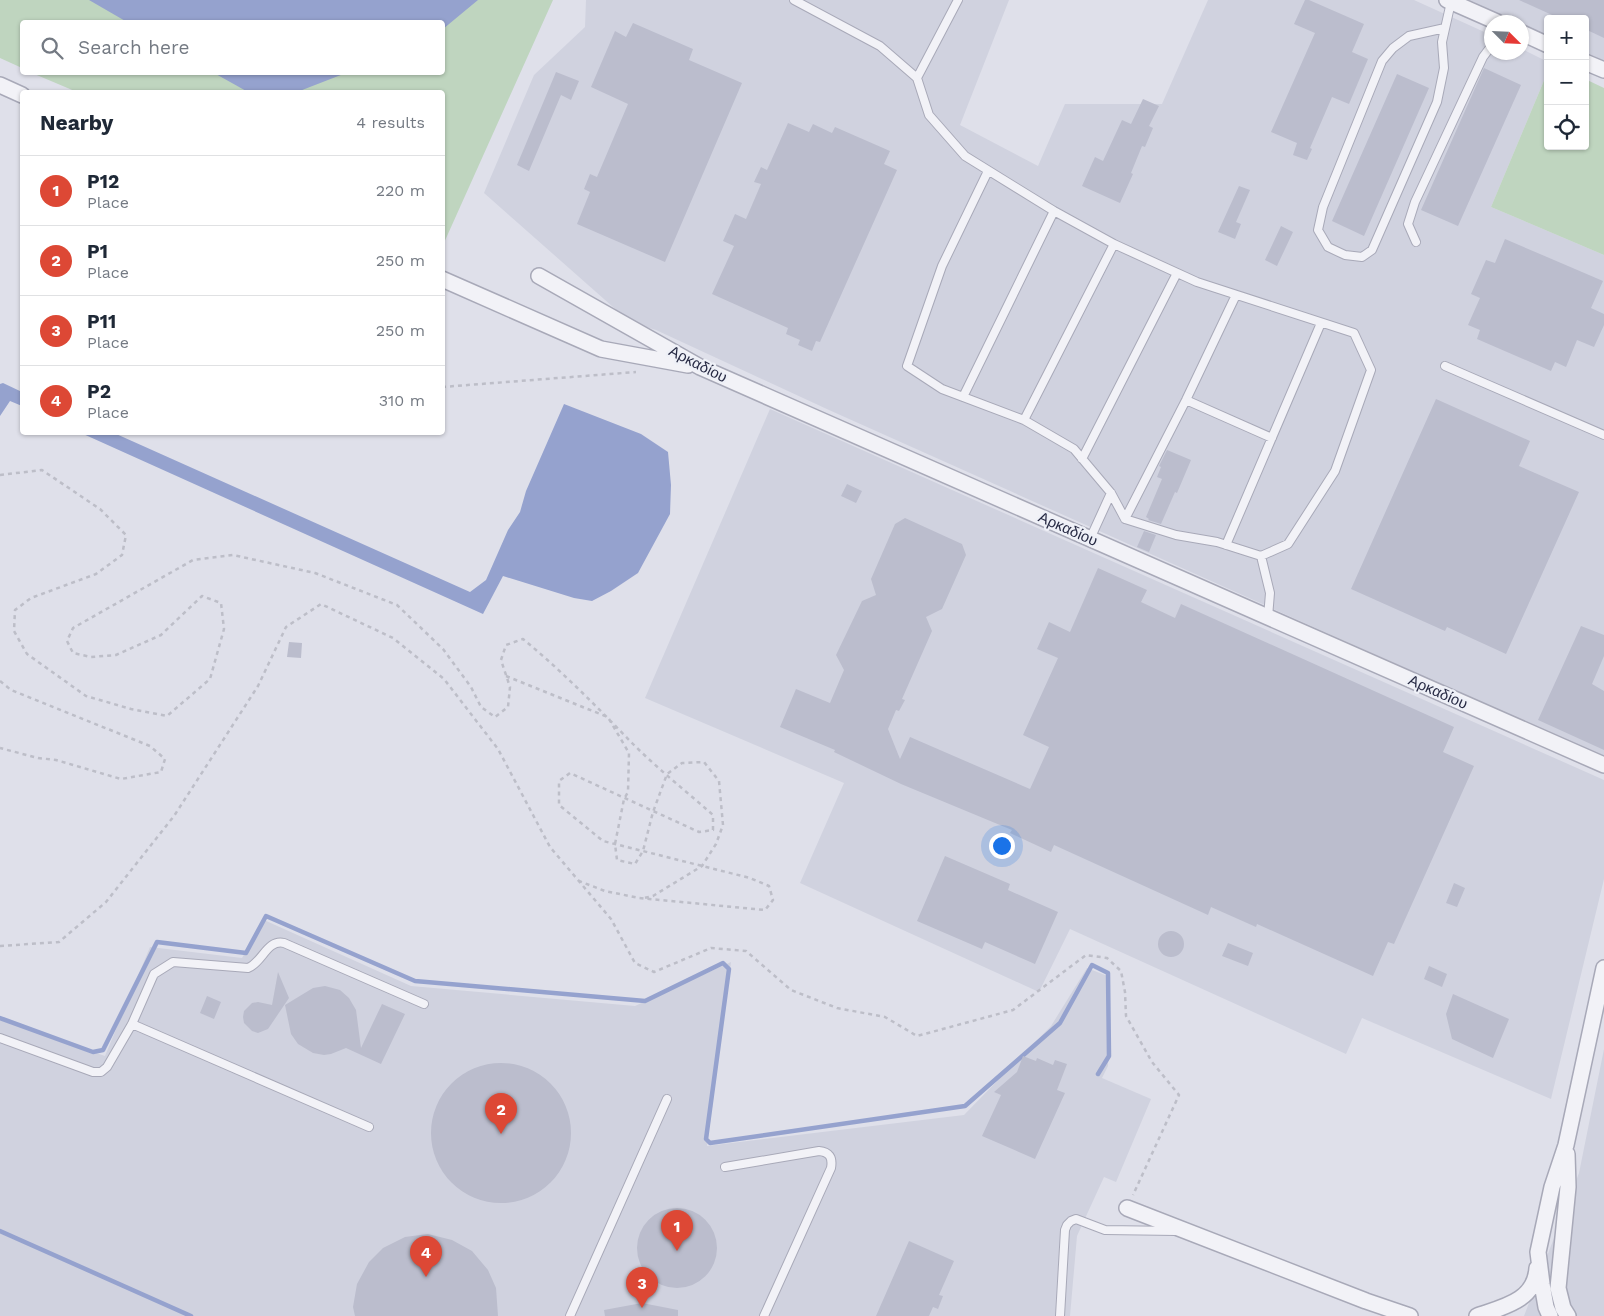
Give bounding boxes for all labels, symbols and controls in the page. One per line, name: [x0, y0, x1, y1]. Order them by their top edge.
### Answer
north arrow: [1484, 15, 1529, 60]
map controls: [1544, 15, 1589, 150]
button: +: [1544, 15, 1589, 60]
search box: [20, 20, 445, 75]
icon: search: [38, 34, 66, 62]
text: Search here: [78, 36, 189, 59]
button: −: [1544, 60, 1589, 105]
button: locate: [1544, 105, 1589, 150]
text: Nearby: [40, 110, 113, 135]
text: 4 results: [356, 113, 425, 132]
text: P12: [87, 170, 119, 193]
text: 1: [53, 181, 59, 200]
text: 220 m: [376, 181, 425, 200]
text: Place: [87, 193, 129, 212]
text: P1: [87, 240, 108, 263]
text: 2: [51, 251, 61, 270]
text: 250 m: [376, 251, 425, 270]
text: Place: [87, 263, 129, 282]
text: P11: [87, 310, 116, 333]
text: 3: [51, 321, 61, 340]
text: 250 m: [376, 321, 425, 340]
text: Place: [87, 333, 129, 352]
street label: Αρκαδίου: [666, 342, 730, 386]
text: P2: [87, 380, 111, 403]
text: 4: [51, 391, 61, 410]
text: 310 m: [379, 391, 425, 410]
text: Place: [87, 403, 129, 422]
street label: Αρκαδίου: [1036, 508, 1100, 550]
street label: Αρκαδίου: [1406, 671, 1470, 713]
your location: [989, 833, 1015, 859]
pin: 2: [485, 1093, 517, 1134]
pin: 1: [661, 1210, 693, 1251]
pin: 4: [410, 1236, 442, 1277]
pin: 3: [626, 1267, 658, 1308]

